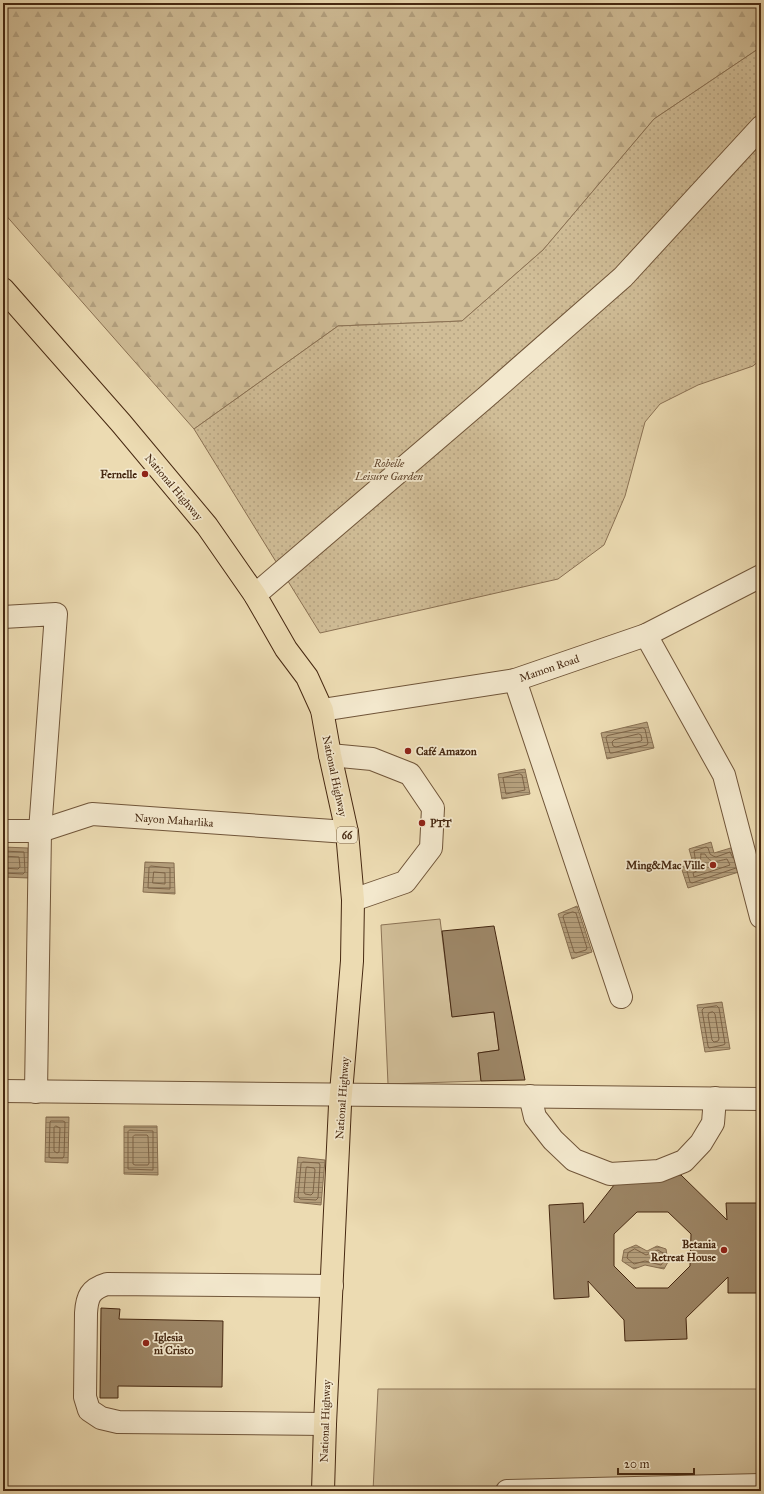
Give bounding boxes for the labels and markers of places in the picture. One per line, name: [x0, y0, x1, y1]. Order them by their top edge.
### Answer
place label: Fernelle: [100, 468, 137, 481]
marker: Fernelle: [140, 469, 150, 479]
place label: Café Amazon: [416, 745, 477, 758]
marker: Café Amazon: [403, 746, 413, 756]
place label: PTT: [430, 817, 452, 830]
marker: PTT: [417, 818, 427, 828]
place label: Ming&Mac Ville: [626, 859, 705, 872]
marker: Ming&Mac Ville: [708, 860, 718, 870]
place label: Betania Retreat House: [651, 1238, 716, 1264]
marker: Betania Retreat House: [719, 1245, 729, 1255]
place label: Iglesia ni Cristo: [154, 1331, 194, 1357]
marker: Iglesia ni Cristo: [141, 1338, 151, 1348]

